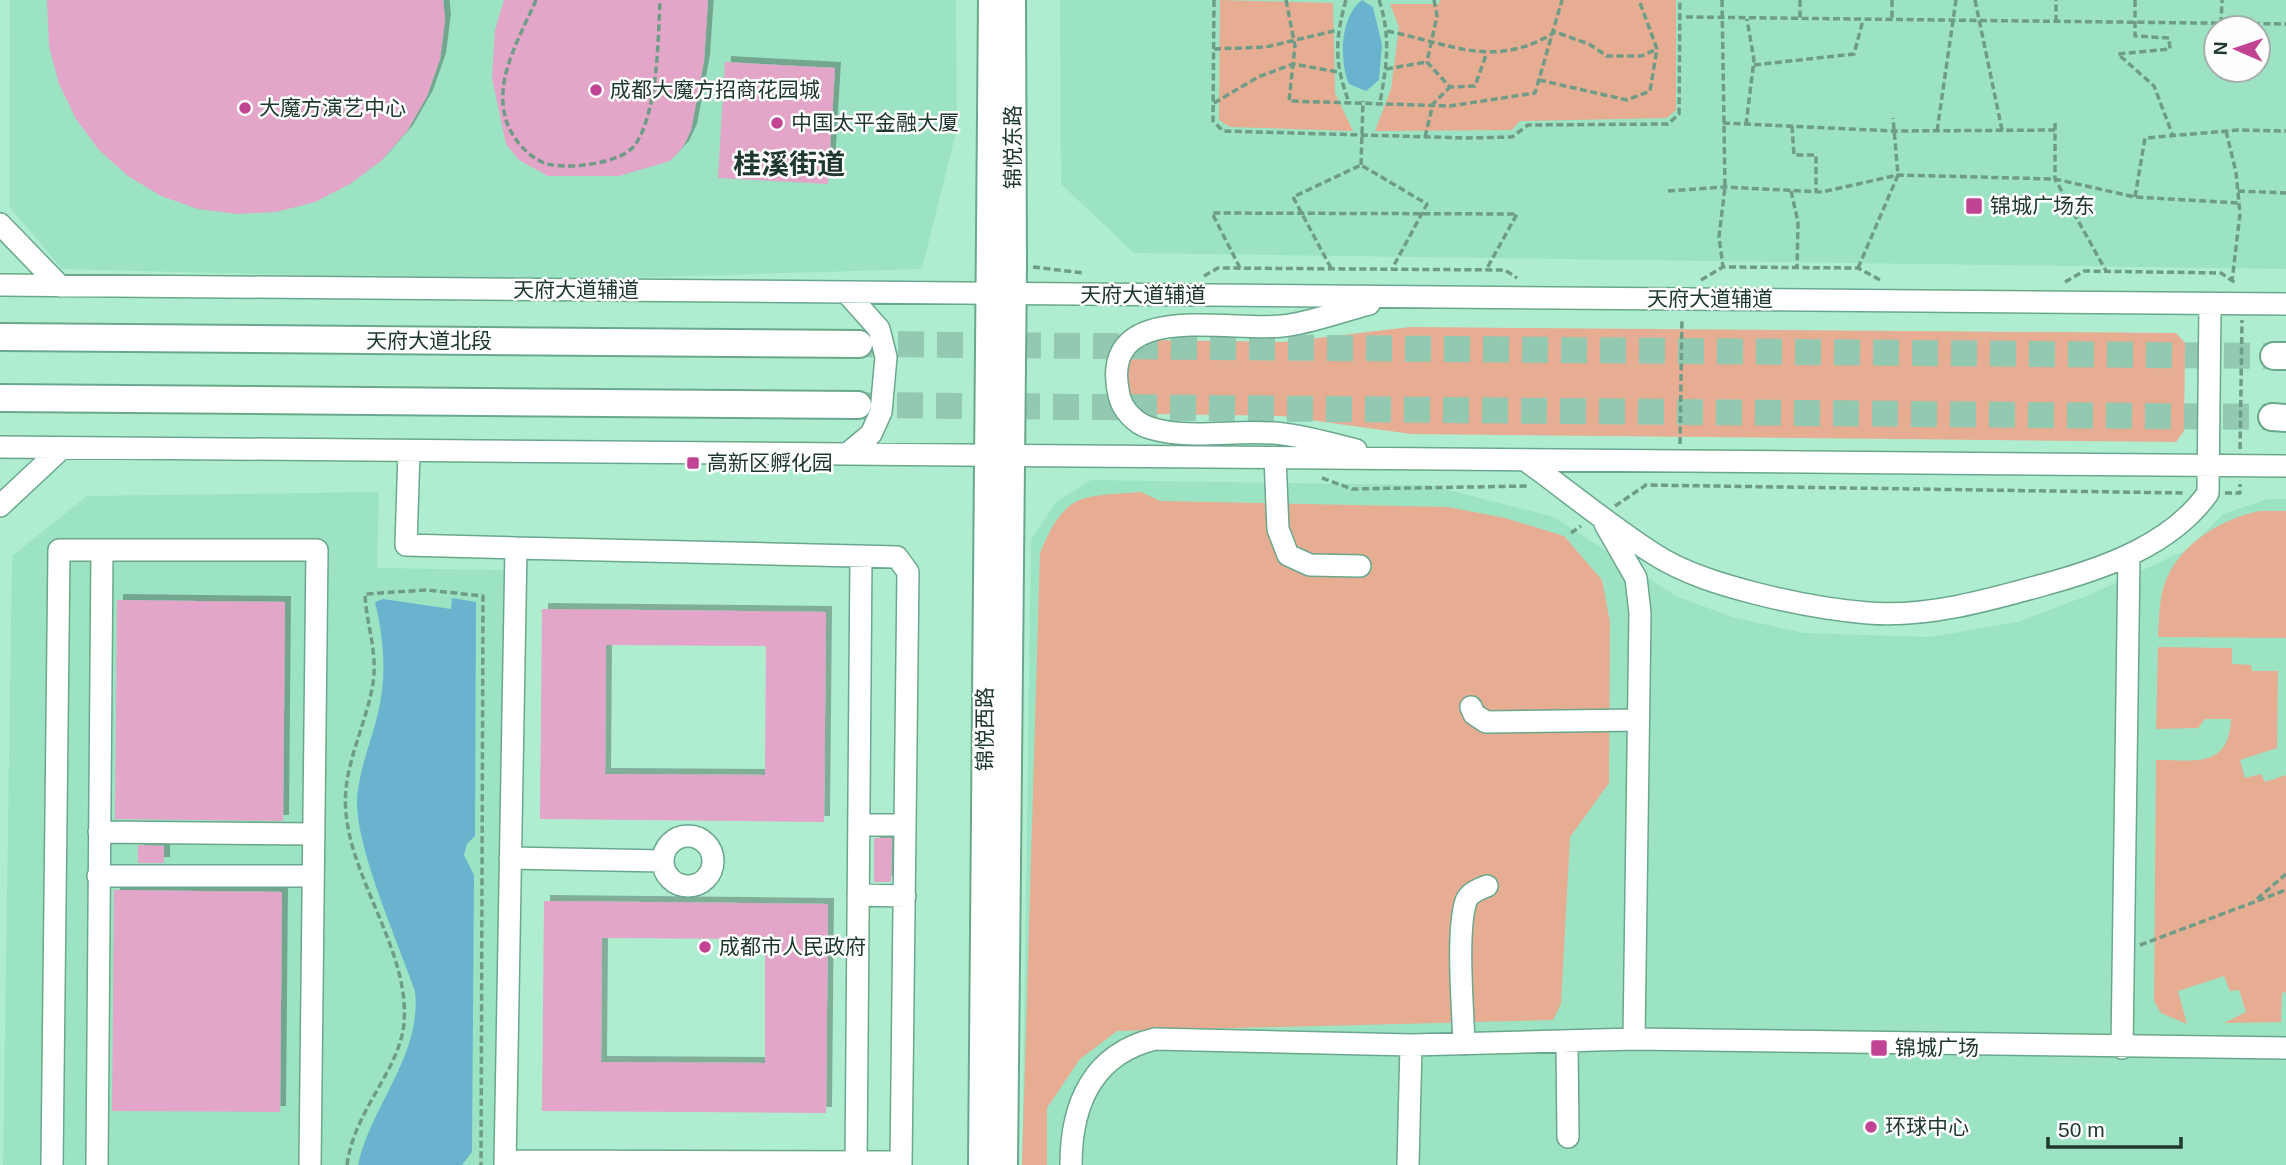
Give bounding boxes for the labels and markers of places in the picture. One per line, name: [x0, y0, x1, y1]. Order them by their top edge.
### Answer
place label: 成都大魔方招商花园城: [610, 78, 820, 101]
marker: 成都大魔方招商花园城: [588, 82, 604, 98]
place label: 大魔方演艺中心: [259, 96, 406, 119]
marker: 大魔方演艺中心: [237, 100, 253, 116]
place label: 中国太平金融大厦: [791, 111, 959, 134]
marker: 中国太平金融大厦: [769, 115, 785, 131]
place label: 锦城广场东: [1990, 194, 2095, 217]
marker: 锦城广场东: [1964, 196, 1984, 216]
place label: 高新区孵化园: [707, 451, 833, 474]
marker: 高新区孵化园: [685, 455, 701, 471]
place label: 成都市人民政府: [719, 935, 866, 958]
marker: 成都市人民政府: [697, 939, 713, 955]
place label: 锦城广场: [1895, 1036, 1979, 1059]
marker: 锦城广场: [1869, 1038, 1889, 1058]
place label: 环球中心: [1885, 1115, 1969, 1138]
marker: 环球中心: [1863, 1119, 1879, 1135]

